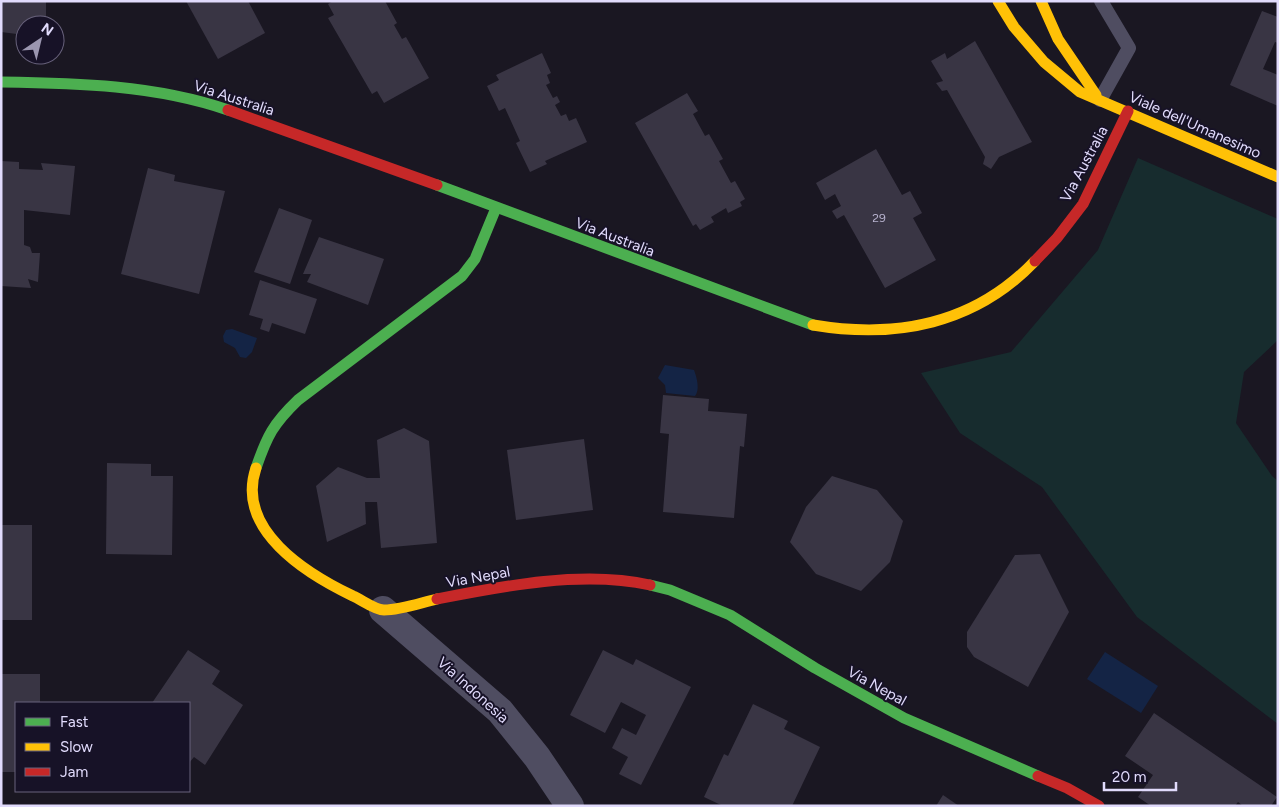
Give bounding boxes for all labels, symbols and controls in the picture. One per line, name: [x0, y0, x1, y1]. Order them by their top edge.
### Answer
north arrow: [15, 15, 65, 65]
text: N: [38, 20, 56, 40]
street label: Via Australia: [191, 77, 277, 119]
street label: Viale dell'Umanesimo: [1126, 88, 1264, 162]
street label: Via Australia: [1056, 123, 1112, 205]
house number: 29: [872, 211, 886, 225]
street label: Via Australia: [573, 214, 657, 260]
street label: Via Nepal: [445, 563, 511, 591]
street label: Via Indonesia: [434, 653, 512, 727]
street label: Via Nepal: [844, 662, 910, 710]
legend: [15, 702, 190, 792]
text: Fast: [60, 713, 89, 731]
text: Slow: [60, 738, 93, 756]
scale bar: [1104, 760, 1176, 792]
text: Jam: [60, 763, 88, 781]
text: 20 m: [1112, 768, 1146, 786]

